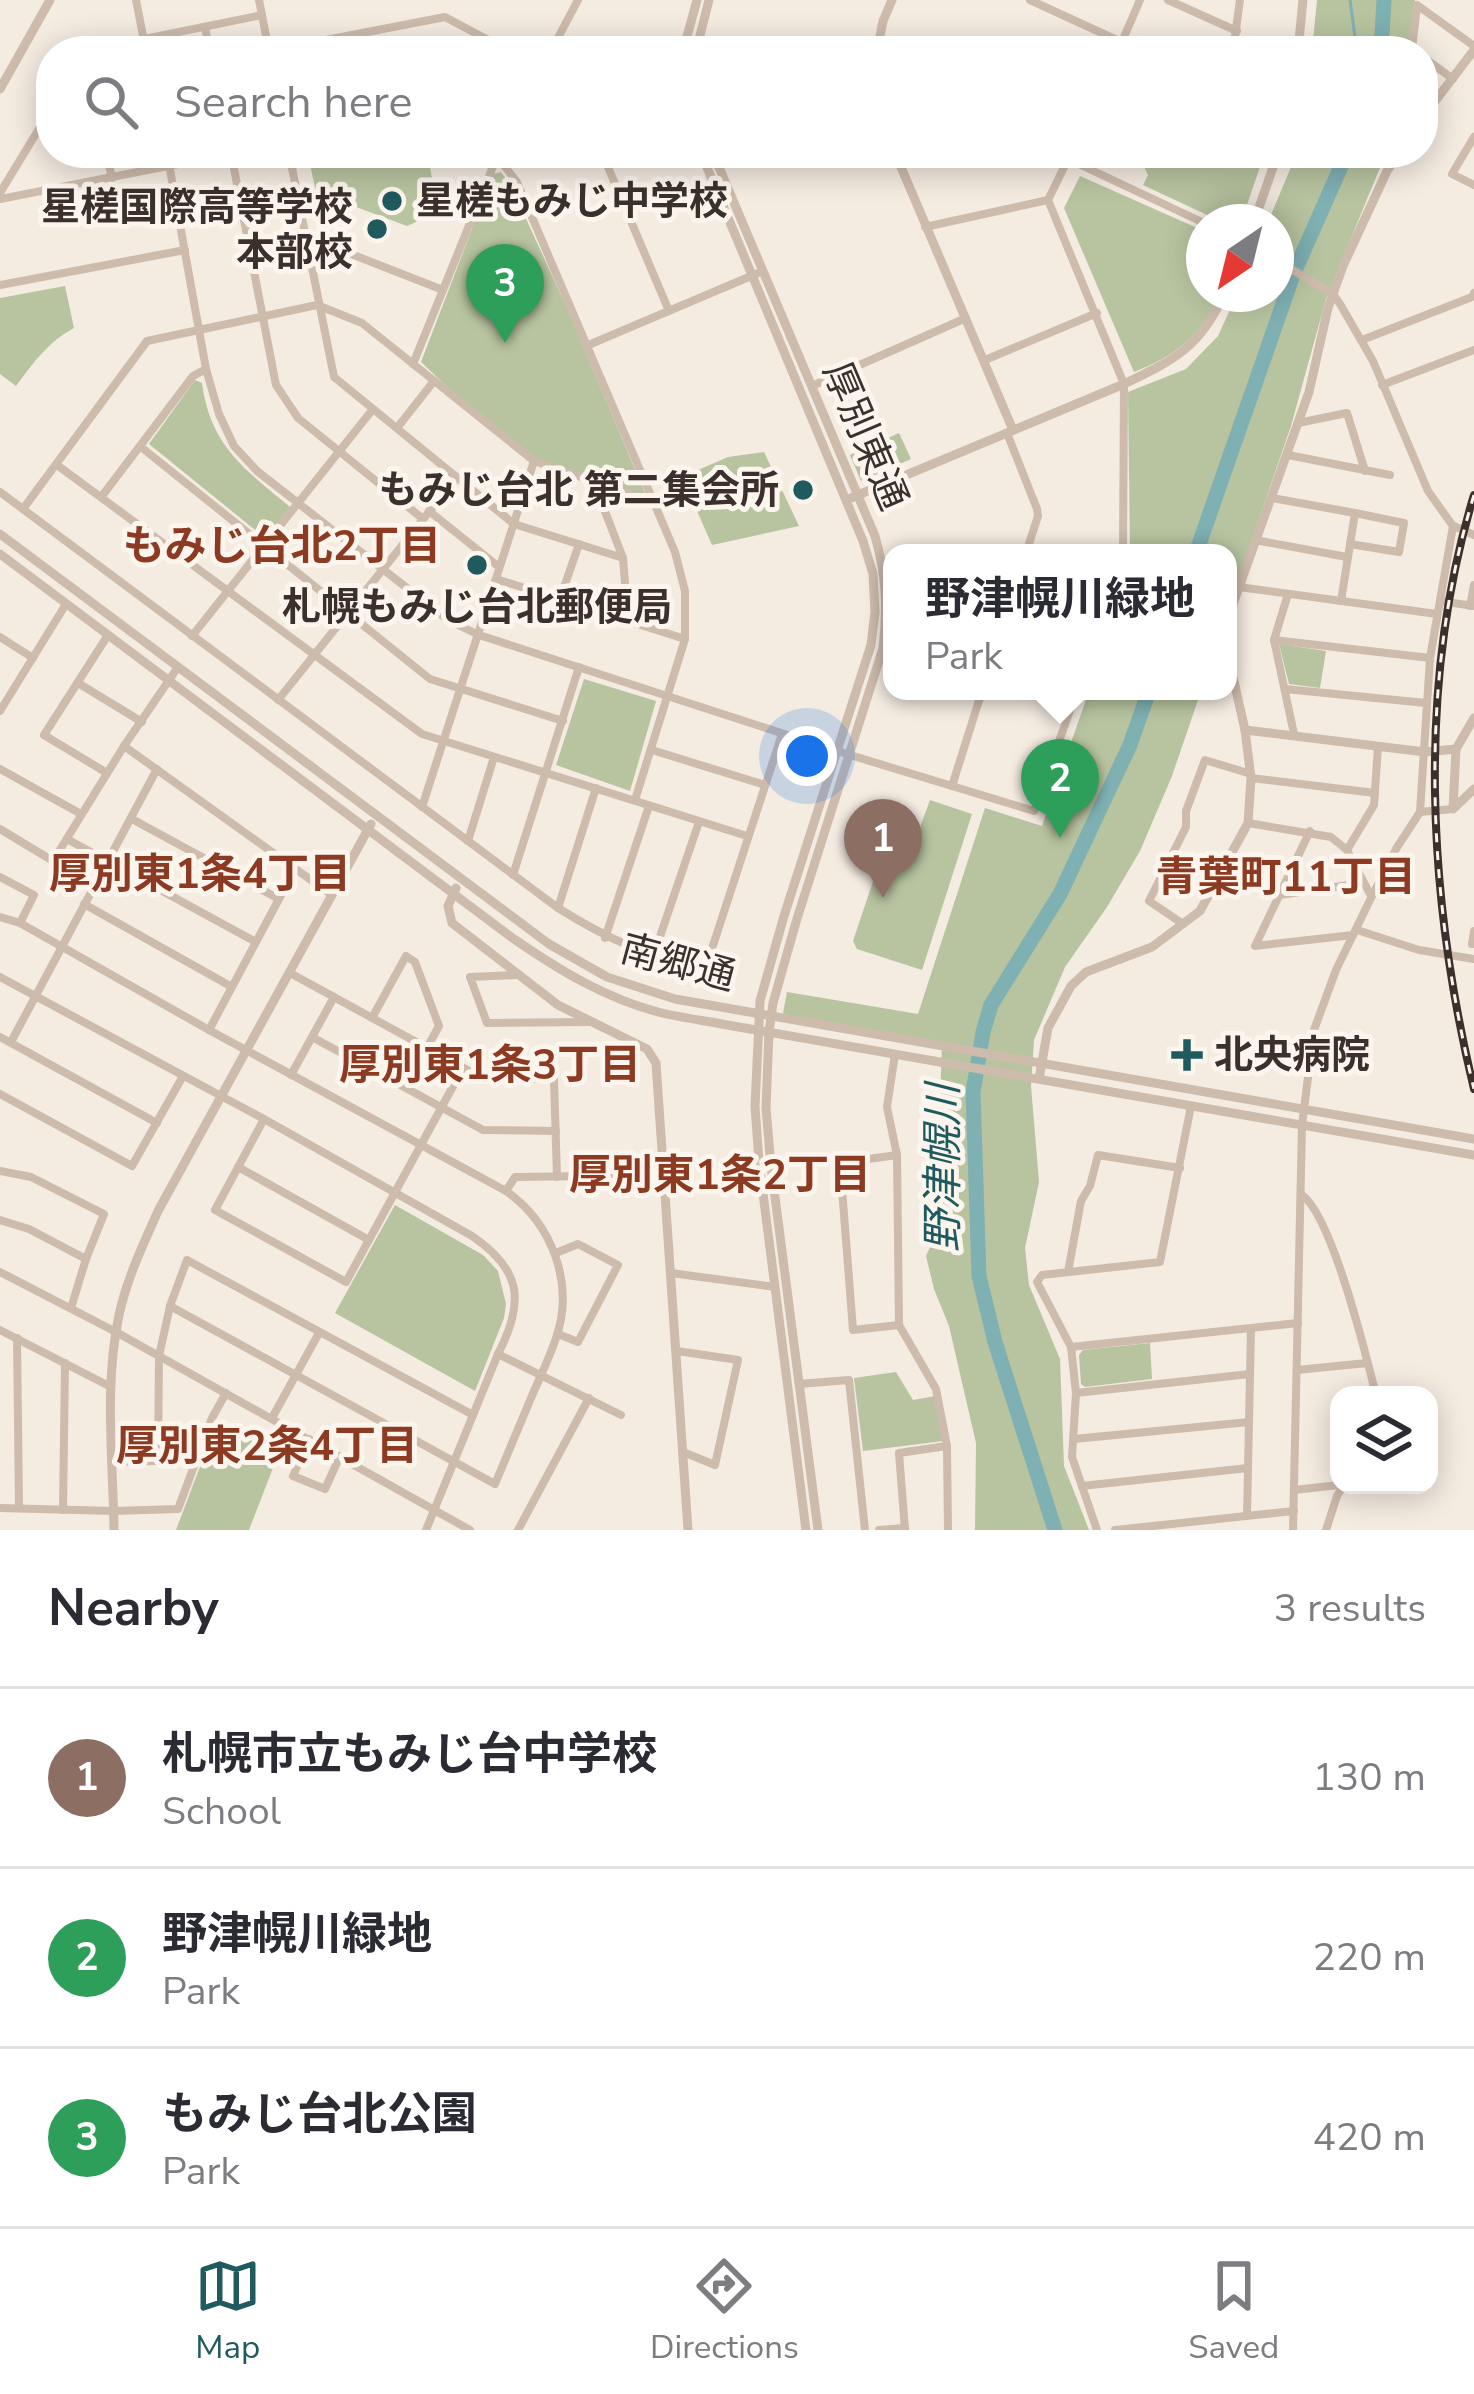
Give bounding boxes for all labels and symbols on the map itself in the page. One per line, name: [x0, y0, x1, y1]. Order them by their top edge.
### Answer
place label: 星槎もみじ中学校: [416, 175, 728, 228]
place label: 星槎国際高等学校 本部校: [41, 181, 353, 279]
marker: 星槎もみじ中学校: [379, 188, 405, 214]
north arrow: [1186, 204, 1294, 312]
marker: 星槎国際高等学校 本部校: [364, 216, 390, 242]
pin: 3: [466, 244, 544, 343]
street label: 厚別東通: [810, 354, 920, 518]
place label: もみじ台北 第二集会所: [378, 464, 779, 517]
marker: もみじ台北 第二集会所: [790, 477, 816, 503]
district label: もみじ台北2丁目: [122, 518, 442, 575]
marker: 札幌もみじ台北郵便局: [464, 552, 490, 578]
place label: 札幌もみじ台北郵便局: [282, 581, 672, 634]
your location: [777, 726, 837, 786]
pin: 2: [1021, 739, 1099, 838]
pin: 1: [844, 799, 922, 898]
district label: 厚別東1条4丁目: [49, 846, 351, 903]
district label: 青葉町11丁目: [1156, 849, 1416, 906]
street label: 南郷通: [615, 922, 741, 1004]
place label: 北央病院: [1214, 1029, 1370, 1082]
district label: 厚別東1条3丁目: [339, 1037, 641, 1094]
marker: 北央病院: [1171, 1039, 1203, 1071]
water label: 野津幌川: [915, 1080, 972, 1252]
district label: 厚別東1条2丁目: [569, 1147, 871, 1204]
district label: 厚別東2条4丁目: [116, 1418, 418, 1475]

